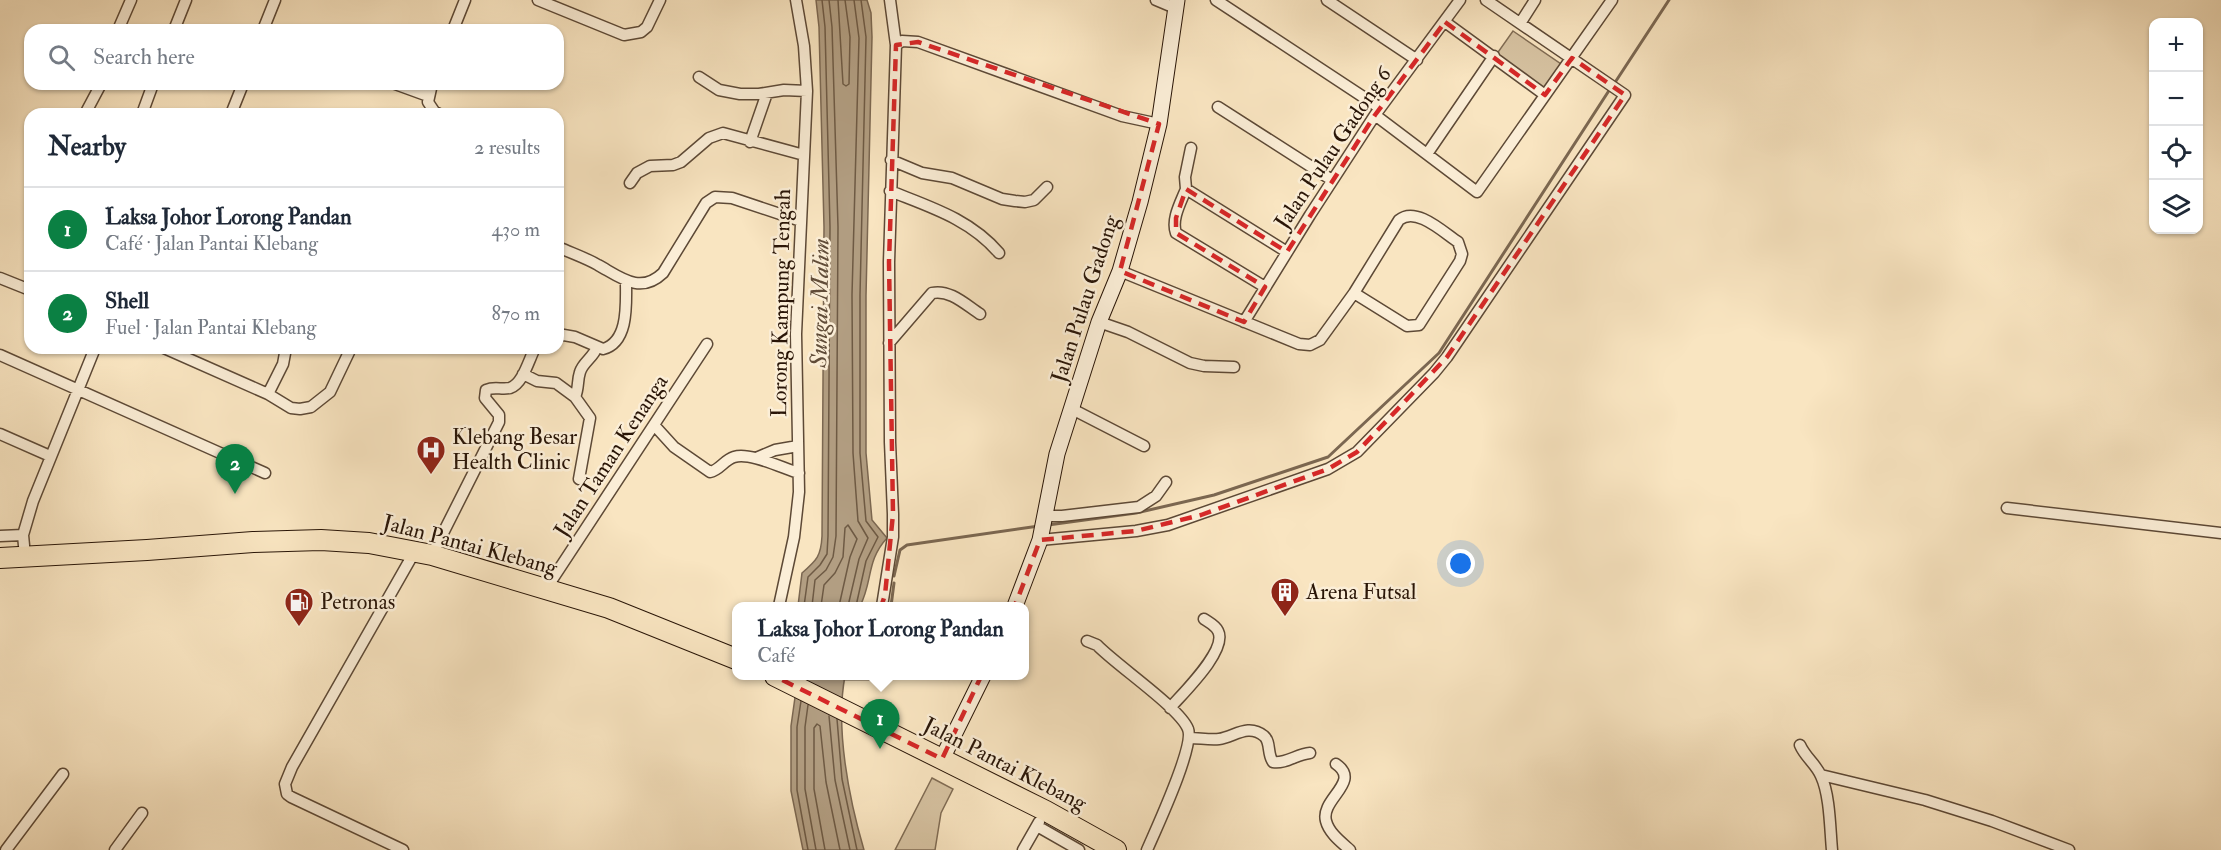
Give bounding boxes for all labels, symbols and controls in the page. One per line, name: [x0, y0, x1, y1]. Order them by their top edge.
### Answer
map controls: [2149, 18, 2203, 234]
button: +: [2149, 18, 2203, 72]
search box: [24, 24, 564, 90]
icon: search: [45, 41, 78, 74]
text: Search here: [93, 43, 195, 71]
street label: Jalan Pulau Gadong 6: [1268, 60, 1399, 235]
button: −: [2149, 72, 2203, 126]
button: locate: [2149, 126, 2203, 180]
text: Nearby: [48, 131, 126, 163]
text: 2 results: [474, 135, 540, 160]
button: layers: [2149, 180, 2203, 234]
street label: Lorong Kampung Tengah: [765, 188, 798, 417]
text: Laksa Johor Lorong Pandan: [105, 203, 352, 231]
street label: Jalan Pulau Gadong: [1044, 211, 1126, 387]
text: 1: [64, 217, 71, 242]
text: 430 m: [492, 217, 540, 242]
text: Café · Jalan Pantai Klebang: [105, 231, 318, 256]
water label: Sungai Malim: [803, 238, 837, 369]
text: Shell: [105, 287, 149, 315]
text: 2: [62, 301, 73, 326]
text: 870 m: [492, 301, 540, 326]
text: Fuel · Jalan Pantai Klebang: [105, 315, 316, 340]
street label: Jalan Taman Kenanga: [547, 368, 675, 544]
place label: Klebang Besar Health Clinic: [452, 423, 578, 476]
hospital icon: Klebang Besar Health Clinic: [415, 434, 447, 476]
pin: 2: [216, 444, 254, 494]
street label: Jalan Pantai Klebang: [379, 508, 561, 582]
your location: [1446, 549, 1475, 578]
building icon: Arena Futsal: [1269, 576, 1301, 618]
place label: Arena Futsal: [1305, 578, 1417, 606]
fuel station icon: Petronas: [283, 586, 315, 628]
place label: Petronas: [320, 588, 395, 616]
popup: [732, 602, 1029, 680]
text: Laksa Johor Lorong Pandan: [757, 615, 1004, 643]
text: Café: [757, 643, 795, 668]
pin: 1: [860, 700, 900, 749]
street label: Jalan Pantai Klebang: [918, 710, 1092, 818]

